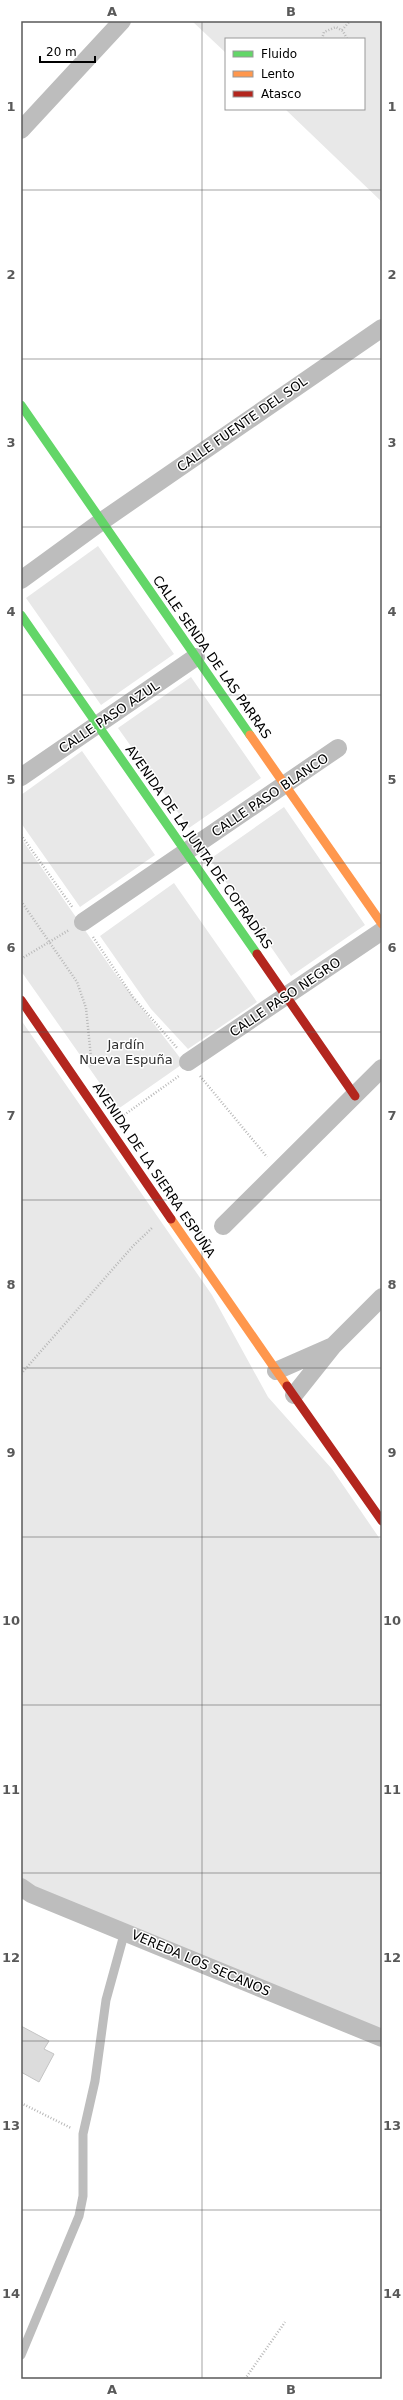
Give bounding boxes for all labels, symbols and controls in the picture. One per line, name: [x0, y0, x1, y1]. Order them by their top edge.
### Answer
text: A: [107, 4, 117, 19]
text: B: [286, 4, 296, 19]
scale bar: [40, 38, 95, 64]
legend: [225, 38, 365, 110]
text: 20 m: [46, 45, 77, 59]
text: Fluido: [261, 47, 297, 61]
text: Lento: [261, 67, 295, 81]
text: Atasco: [261, 87, 301, 101]
text: 1: [6, 99, 16, 114]
text: 1: [387, 99, 397, 114]
text: 2: [6, 267, 16, 282]
text: 2: [387, 267, 397, 282]
street label: CALLE FUENTE DEL SOL: [174, 373, 311, 475]
text: 3: [6, 435, 16, 450]
text: 3: [387, 435, 397, 450]
street label: CALLE SENDA DE LAS PARRAS: [150, 573, 274, 741]
text: 4: [6, 604, 16, 619]
text: 4: [387, 604, 397, 619]
street label: CALLE PASO AZUL: [56, 677, 163, 756]
street label: AVENIDA DE LA JUNTA DE COFRADÍAS: [123, 742, 275, 952]
street label: CALLE PASO BLANCO: [209, 750, 331, 840]
text: 5: [6, 772, 16, 787]
text: 5: [387, 772, 397, 787]
text: 6: [6, 940, 16, 955]
text: 6: [387, 940, 397, 955]
street label: CALLE PASO NEGRO: [227, 954, 343, 1040]
park label: Jardín Nueva Espuña: [79, 1037, 173, 1067]
street label: AVENIDA DE LA SIERRA ESPUÑA: [90, 1080, 218, 1260]
text: 7: [6, 1108, 16, 1123]
text: 7: [387, 1108, 397, 1123]
text: 8: [6, 1277, 16, 1292]
text: 8: [387, 1277, 397, 1292]
text: 9: [6, 1445, 16, 1460]
text: 9: [387, 1445, 397, 1460]
text: 10: [2, 1613, 20, 1628]
text: 10: [383, 1613, 401, 1628]
text: 11: [2, 1782, 20, 1797]
text: 11: [383, 1782, 401, 1797]
street label: VEREDA LOS SECANOS: [129, 1927, 273, 1999]
text: 12: [2, 1950, 20, 1965]
text: 12: [383, 1950, 401, 1965]
text: 13: [2, 2118, 20, 2133]
text: 13: [383, 2118, 401, 2133]
text: 14: [2, 2286, 20, 2301]
text: 14: [383, 2286, 401, 2301]
text: A: [107, 2382, 117, 2397]
text: B: [286, 2382, 296, 2397]

